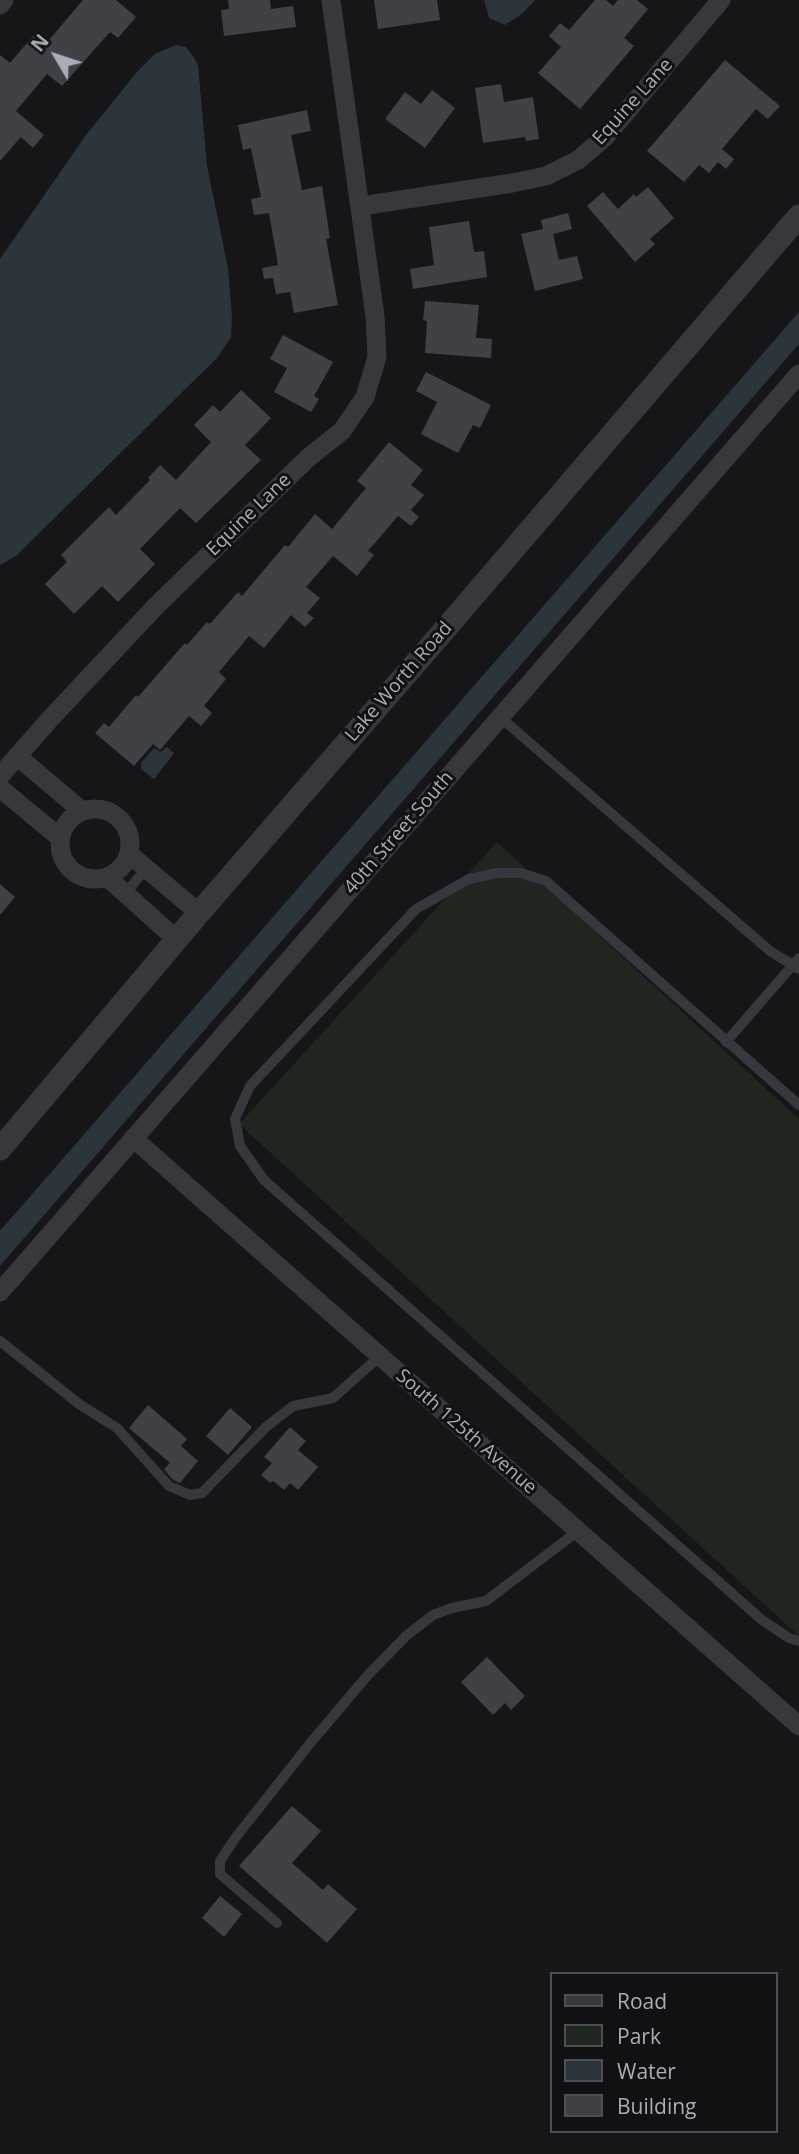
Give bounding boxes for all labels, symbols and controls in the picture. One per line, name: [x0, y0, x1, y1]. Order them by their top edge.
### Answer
north arrow: [21, 21, 91, 91]
text: N: [25, 29, 55, 57]
street label: Equine Lane: [588, 54, 678, 150]
street label: Equine Lane: [202, 469, 296, 561]
street label: Lake Worth Road: [341, 617, 457, 747]
street label: 40th Street South: [340, 767, 458, 899]
street label: South 125th Avenue: [391, 1365, 541, 1499]
legend: [550, 1972, 778, 2133]
text: Road: [617, 1987, 667, 2015]
text: Park: [617, 2022, 661, 2050]
text: Water: [617, 2057, 676, 2085]
text: Building: [617, 2092, 696, 2120]

